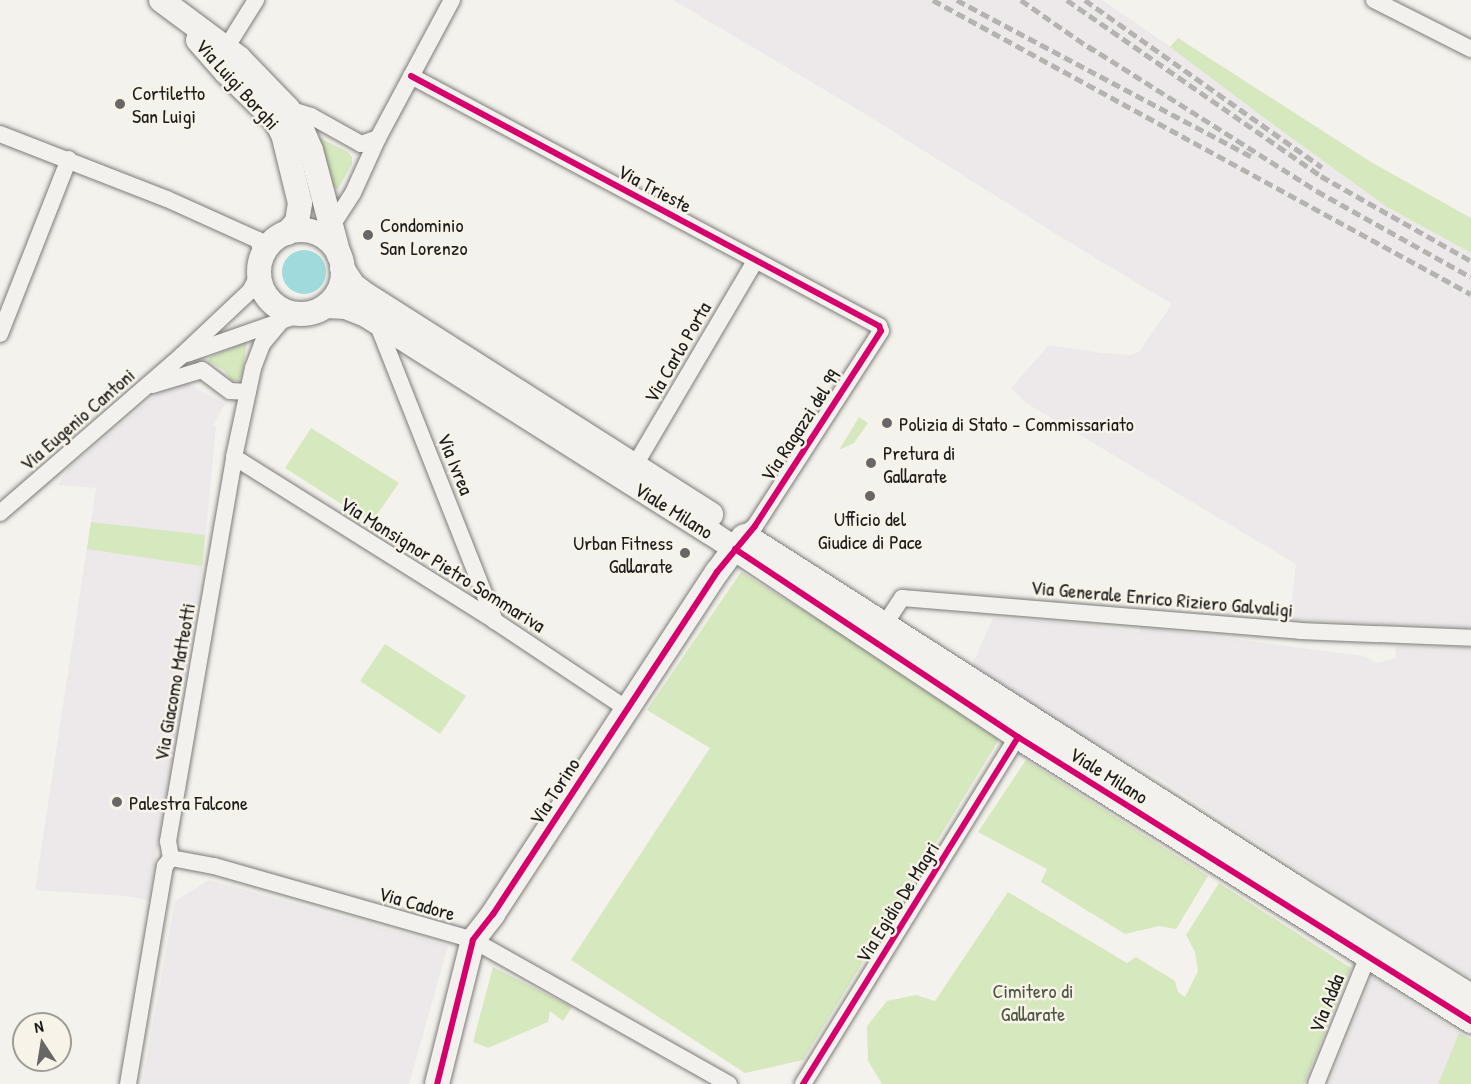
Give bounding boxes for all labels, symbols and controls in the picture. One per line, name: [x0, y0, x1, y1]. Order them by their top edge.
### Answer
street label: Via Luigi Borghi: [191, 34, 285, 134]
place label: Cortiletto San Luigi: [132, 80, 205, 127]
marker: Cortiletto San Luigi: [113, 97, 127, 111]
street label: Via Trieste: [614, 159, 696, 217]
place label: Condominio San Lorenzo: [380, 212, 467, 259]
marker: Condominio San Lorenzo: [361, 228, 375, 242]
street label: Via Carlo Porta: [638, 297, 716, 407]
street label: Via Eugenio Cantoni: [15, 363, 139, 475]
street label: Via Ragazzi del 99: [755, 365, 845, 485]
place label: Polizia di Stato - Commissariato: [899, 411, 1134, 435]
marker: Polizia di Stato - Commissariato: [880, 416, 894, 430]
street label: Via Ivrea: [433, 430, 479, 498]
place label: Pretura di Gallarate: [883, 440, 956, 487]
marker: Pretura di Gallarate: [864, 456, 878, 470]
street label: Viale Milano: [630, 476, 718, 544]
marker: Ufficio del Giudice di Pace: [863, 489, 877, 503]
street label: Via Monsignor Pietro Sommariva: [336, 491, 550, 637]
place label: Ufficio del Giudice di Pace: [818, 506, 922, 553]
place label: Urban Fitness Gallarate: [573, 530, 673, 577]
marker: Urban Fitness Gallarate: [678, 546, 692, 560]
street label: Via Generale Enrico Riziero Galvaligi: [1030, 575, 1294, 621]
street label: Via Giacomo Matteotti: [148, 601, 200, 763]
street label: Viale Milano: [1065, 741, 1153, 809]
street label: Via Torino: [524, 753, 584, 829]
place label: Palestra Falcone: [129, 790, 248, 814]
marker: Palestra Falcone: [110, 795, 124, 809]
street label: Via Egidio De Magri: [850, 837, 944, 967]
street label: Via Cadore: [376, 881, 458, 925]
street label: Via Adda: [1303, 970, 1349, 1036]
park label: Cimitero di Gallarate: [993, 979, 1073, 1026]
north arrow: [12, 1012, 72, 1072]
text: N: [32, 1015, 45, 1038]

